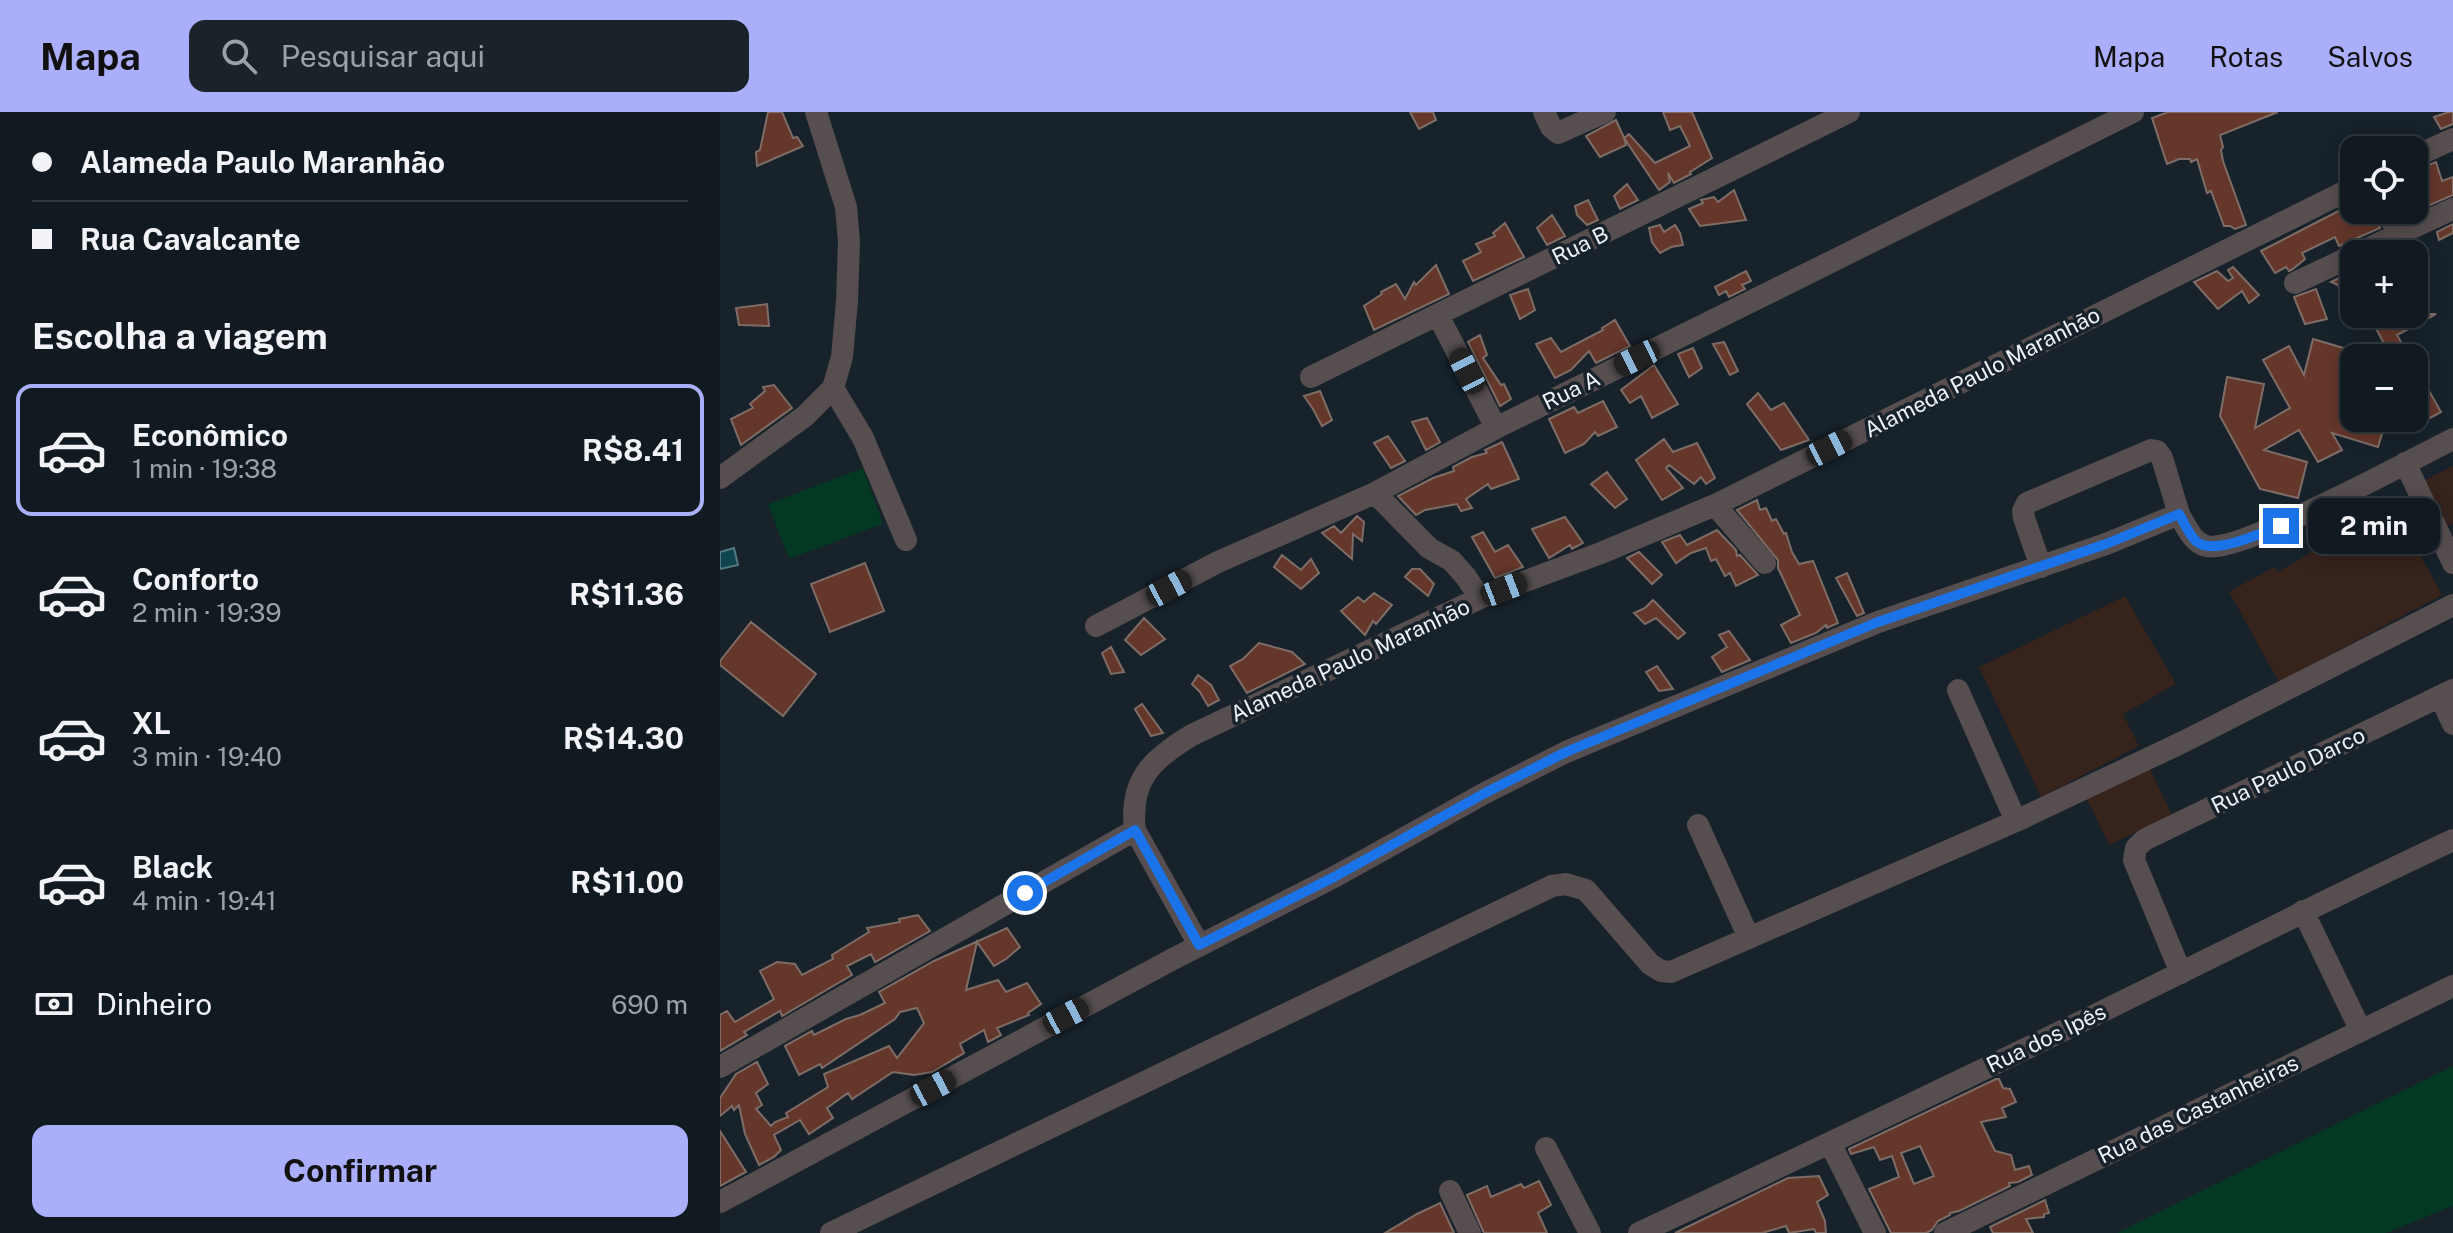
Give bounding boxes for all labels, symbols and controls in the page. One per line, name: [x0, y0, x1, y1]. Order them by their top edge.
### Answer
search box: [189, 20, 749, 92]
text: Mapa: [40, 34, 141, 79]
icon: search: [217, 34, 261, 78]
text: Pesquisar aqui: [281, 38, 485, 74]
text: Mapa: [2093, 40, 2165, 73]
text: Rotas: [2209, 40, 2283, 73]
text: Salvos: [2327, 40, 2413, 73]
map controls: [2340, 136, 2428, 432]
button: locate: [2340, 136, 2428, 224]
text: Alameda Paulo Maranhão: [80, 144, 445, 180]
street label: Rua B: [1547, 220, 1613, 270]
text: Rua Cavalcante: [80, 221, 301, 257]
button: +: [2340, 240, 2428, 328]
street label: Alameda Paulo Maranhão: [1860, 301, 2104, 443]
text: Escolha a viagem: [32, 315, 328, 357]
car: [1610, 337, 1664, 379]
car: [1445, 344, 1489, 398]
button: −: [2340, 344, 2428, 432]
street label: Rua A: [1538, 365, 1604, 415]
icon: car: [36, 414, 108, 486]
text: Econômico: [132, 417, 288, 453]
car: [1802, 426, 1856, 470]
text: R$8.41: [582, 432, 684, 468]
text: 1 min · 19:38: [132, 453, 277, 484]
callout: 2 min: [2309, 498, 2441, 554]
route end: [2263, 508, 2299, 544]
text: 2 min: [2340, 510, 2408, 541]
icon: car: [36, 558, 108, 630]
text: Conforto: [132, 561, 259, 597]
car: [1142, 566, 1196, 610]
car: [1477, 569, 1531, 609]
text: R$11.36: [569, 576, 684, 612]
street label: Alameda Paulo Maranhão: [1226, 593, 1474, 727]
text: 2 min · 19:39: [132, 597, 281, 628]
icon: car: [36, 702, 108, 774]
text: XL: [132, 705, 171, 741]
text: R$14.30: [563, 720, 684, 756]
street label: Rua Paulo Darco: [2207, 722, 2369, 818]
text: 3 min · 19:40: [132, 741, 282, 772]
icon: car: [36, 846, 108, 918]
text: Black: [132, 849, 213, 885]
text: R$11.00: [570, 864, 684, 900]
route start: [1007, 875, 1043, 911]
text: 4 min · 19:41: [132, 885, 277, 916]
icon: cash: [32, 982, 76, 1026]
text: Dinheiro: [96, 986, 212, 1022]
text: 690 m: [611, 989, 688, 1020]
car: [1039, 994, 1093, 1038]
street label: Rua dos Ipês: [1982, 998, 2110, 1078]
street label: Rua das Castanheiras: [2094, 1049, 2302, 1169]
car: [906, 1066, 960, 1110]
button: Confirmar: [32, 1125, 688, 1217]

